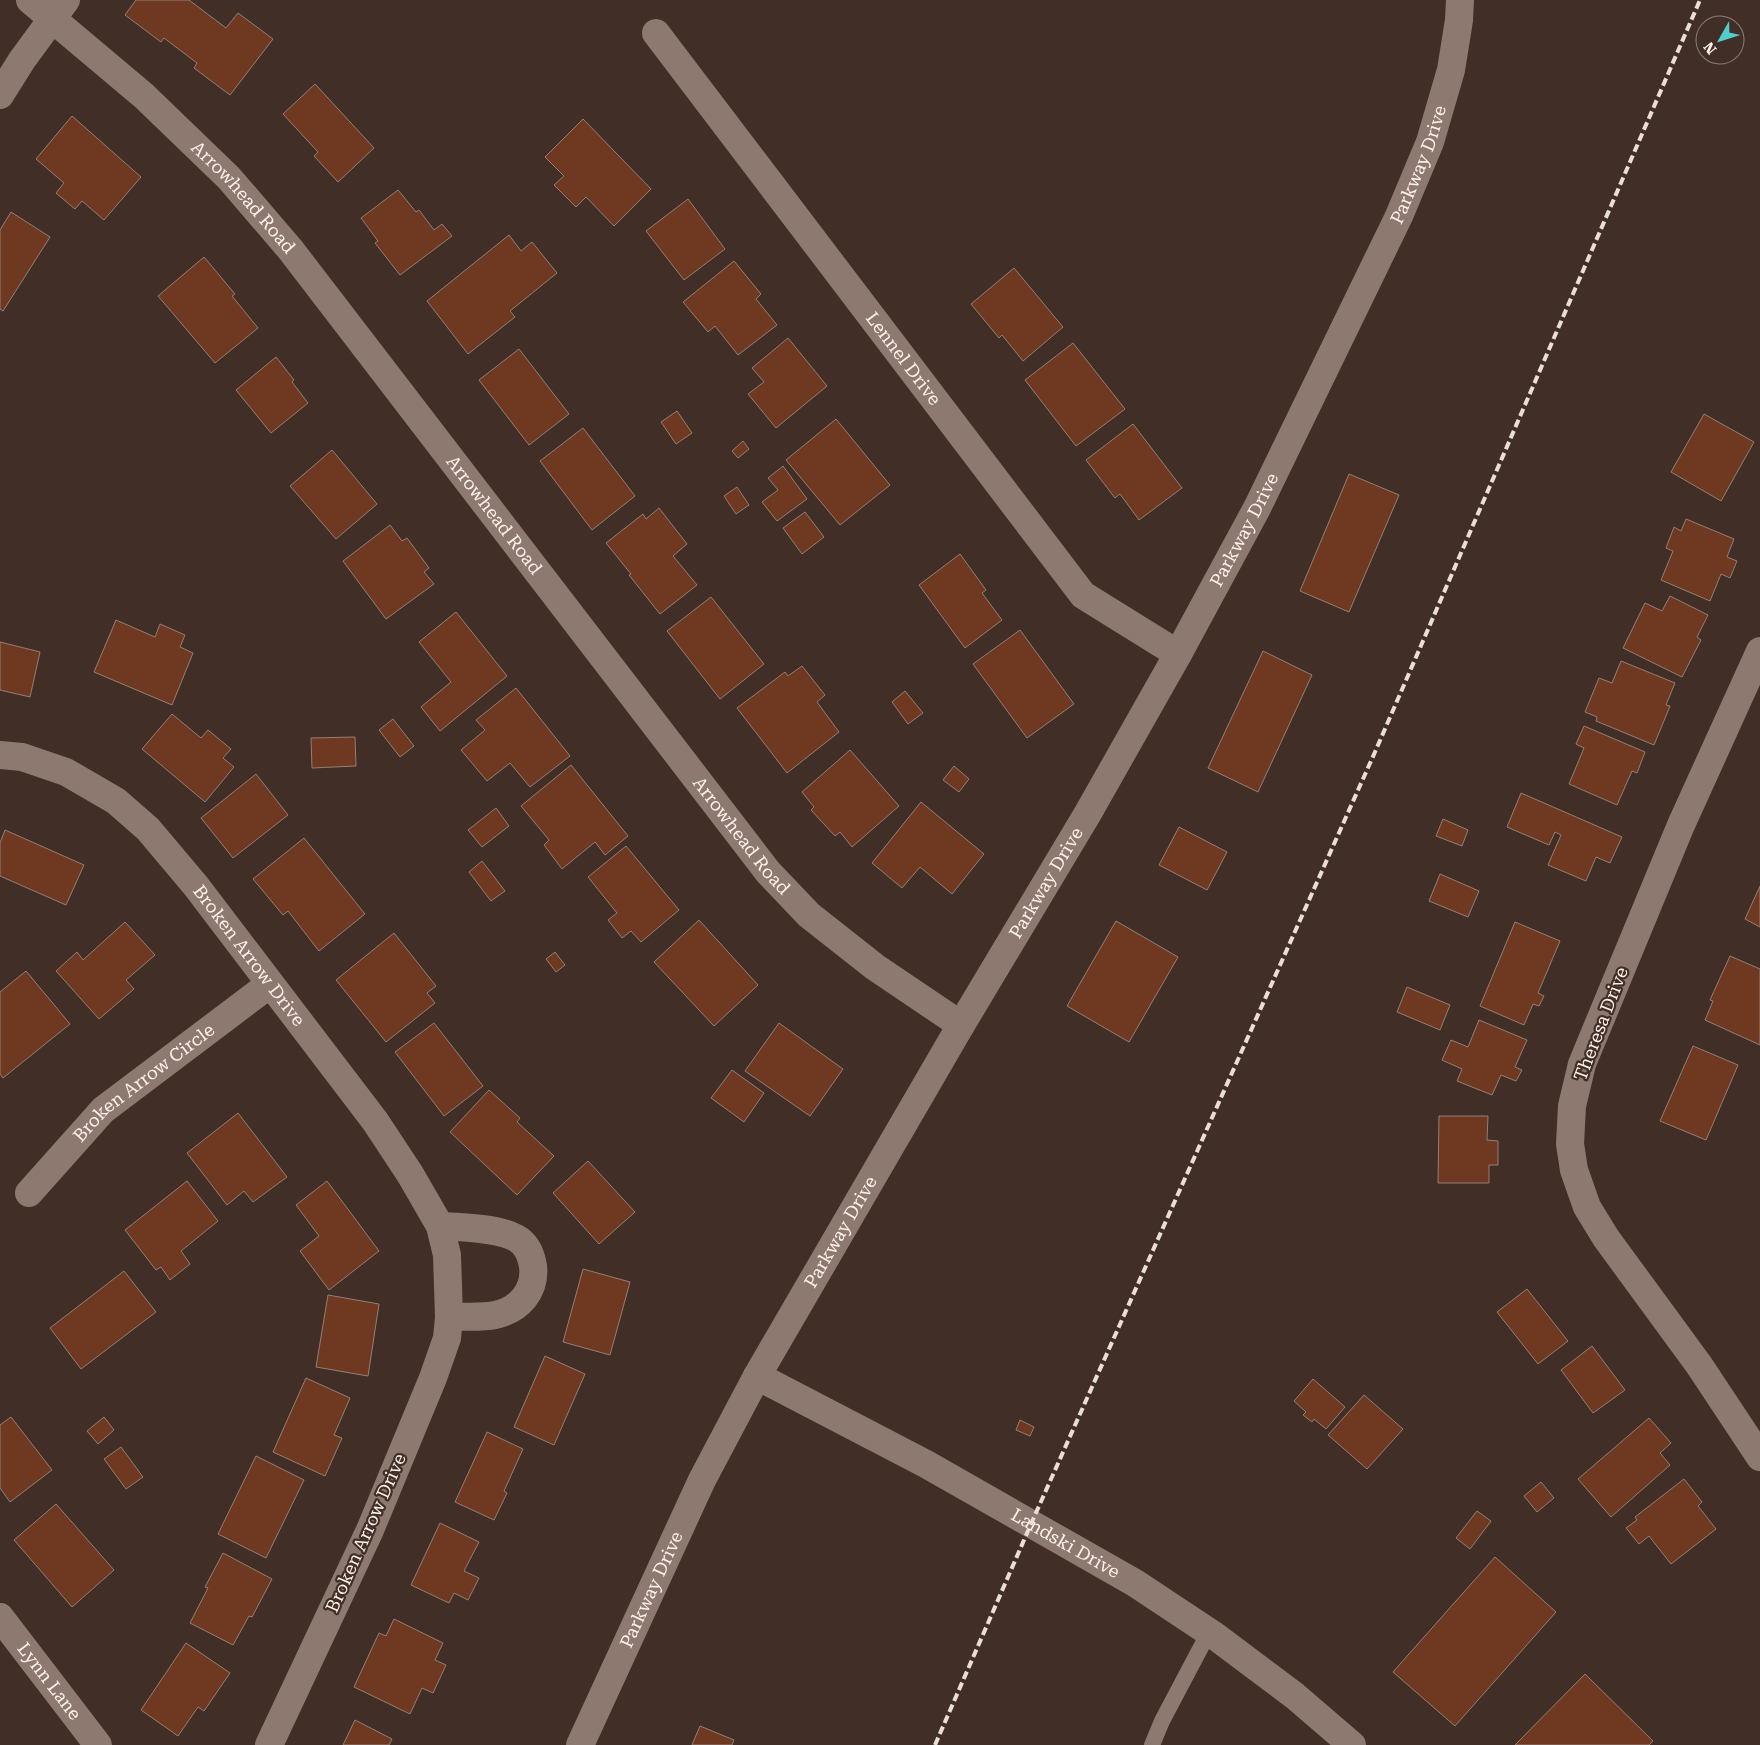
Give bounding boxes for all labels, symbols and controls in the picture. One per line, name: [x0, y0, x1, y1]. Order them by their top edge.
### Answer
north arrow: [1695, 15, 1745, 65]
text: N: [1700, 39, 1720, 57]
street label: Parkway Drive: [1386, 103, 1450, 227]
street label: Arrowhead Road: [187, 137, 300, 258]
street label: Lennel Drive: [862, 308, 946, 409]
street label: Arrowhead Road: [442, 451, 547, 579]
street label: Parkway Drive: [1205, 469, 1283, 590]
street label: Arrowhead Road: [689, 772, 795, 899]
street label: Parkway Drive: [1004, 823, 1087, 942]
street label: Broken Arrow Drive: [189, 881, 310, 1030]
street label: Theresa Drive: [1569, 964, 1632, 1084]
street label: Broken Arrow Circle: [69, 1019, 218, 1146]
street label: Parkway Drive: [800, 1172, 881, 1291]
street label: Broken Arrow Drive: [321, 1450, 410, 1615]
street label: Landski Drive: [1008, 1504, 1124, 1582]
street label: Parkway Drive: [615, 1528, 687, 1651]
street label: Lynn Lane: [13, 1638, 86, 1724]

